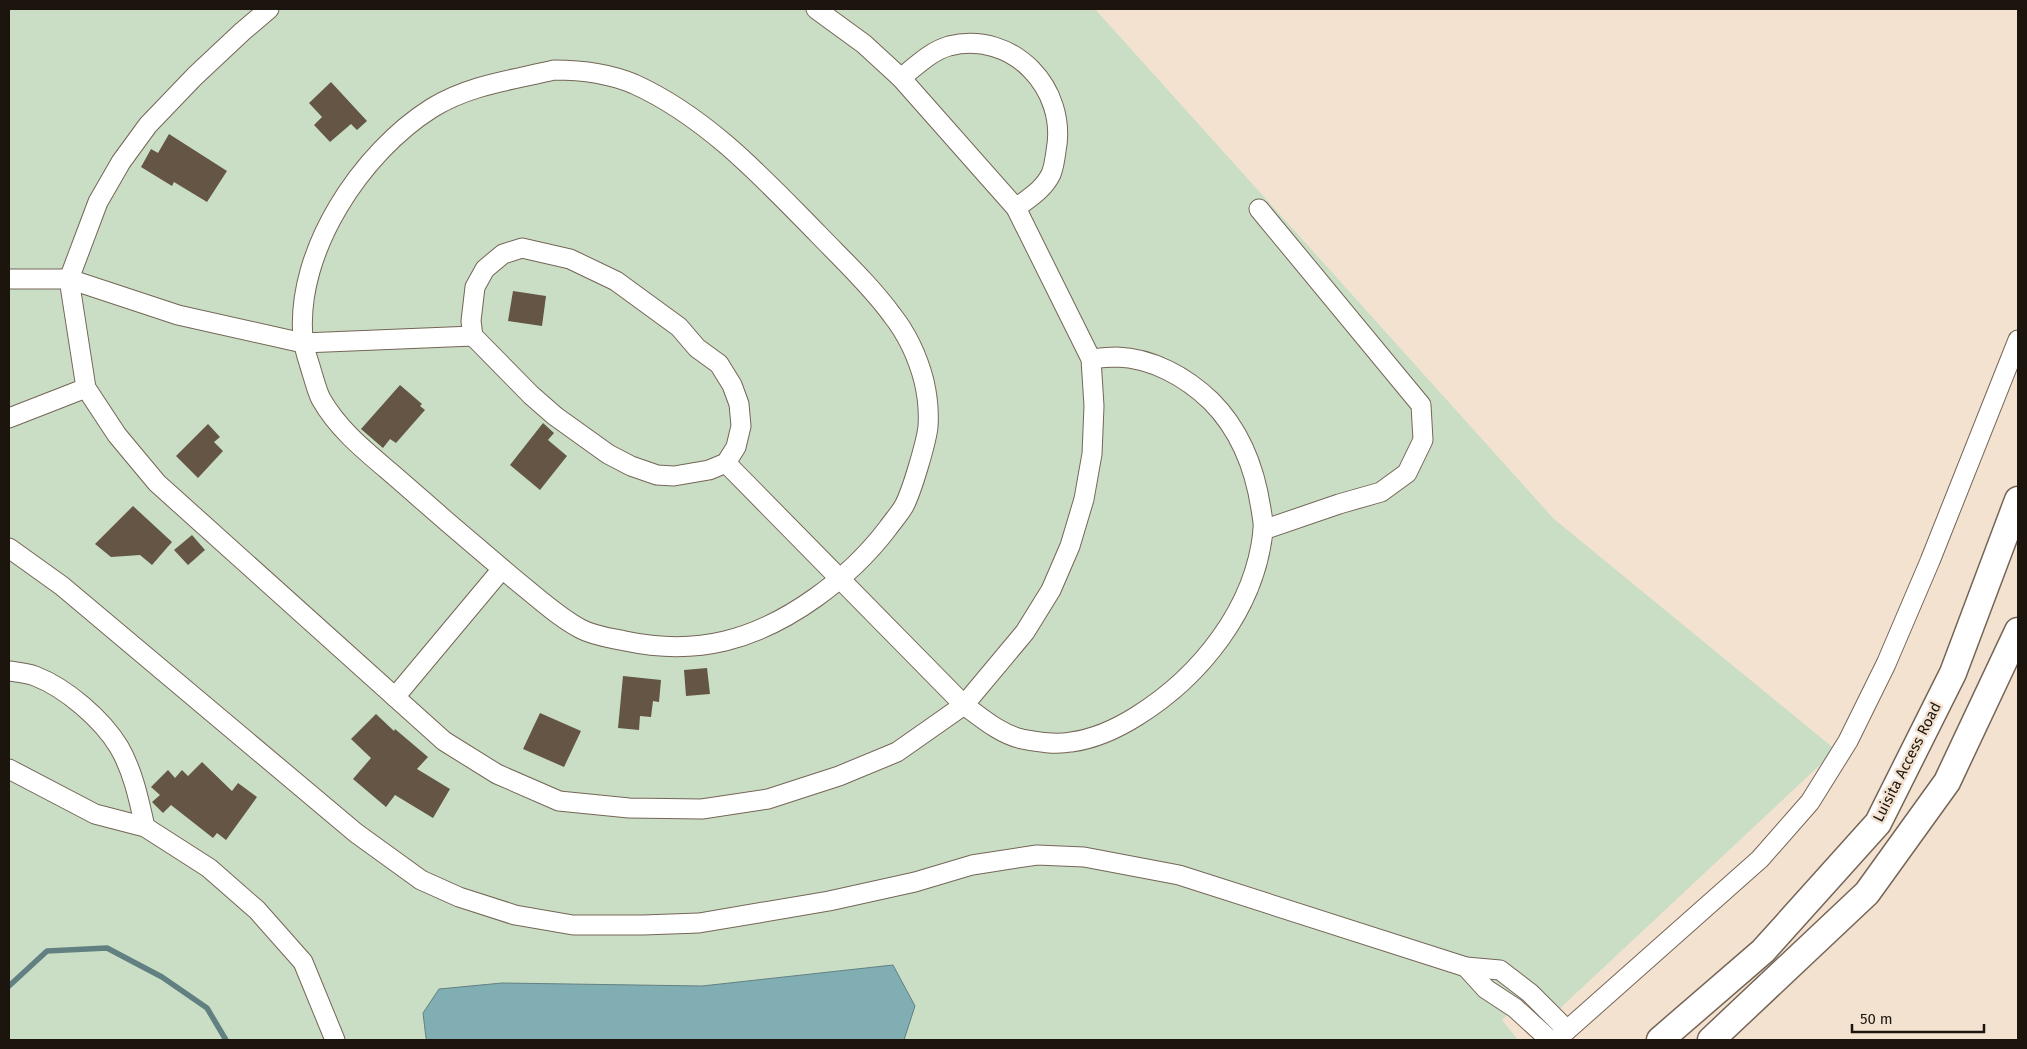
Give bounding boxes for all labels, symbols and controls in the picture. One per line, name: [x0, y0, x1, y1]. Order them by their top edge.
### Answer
street label: Luisita Access Road: [1869, 699, 1945, 825]
scale bar: [1852, 1002, 1984, 1034]
text: 50 m: [1860, 1010, 1893, 1028]

